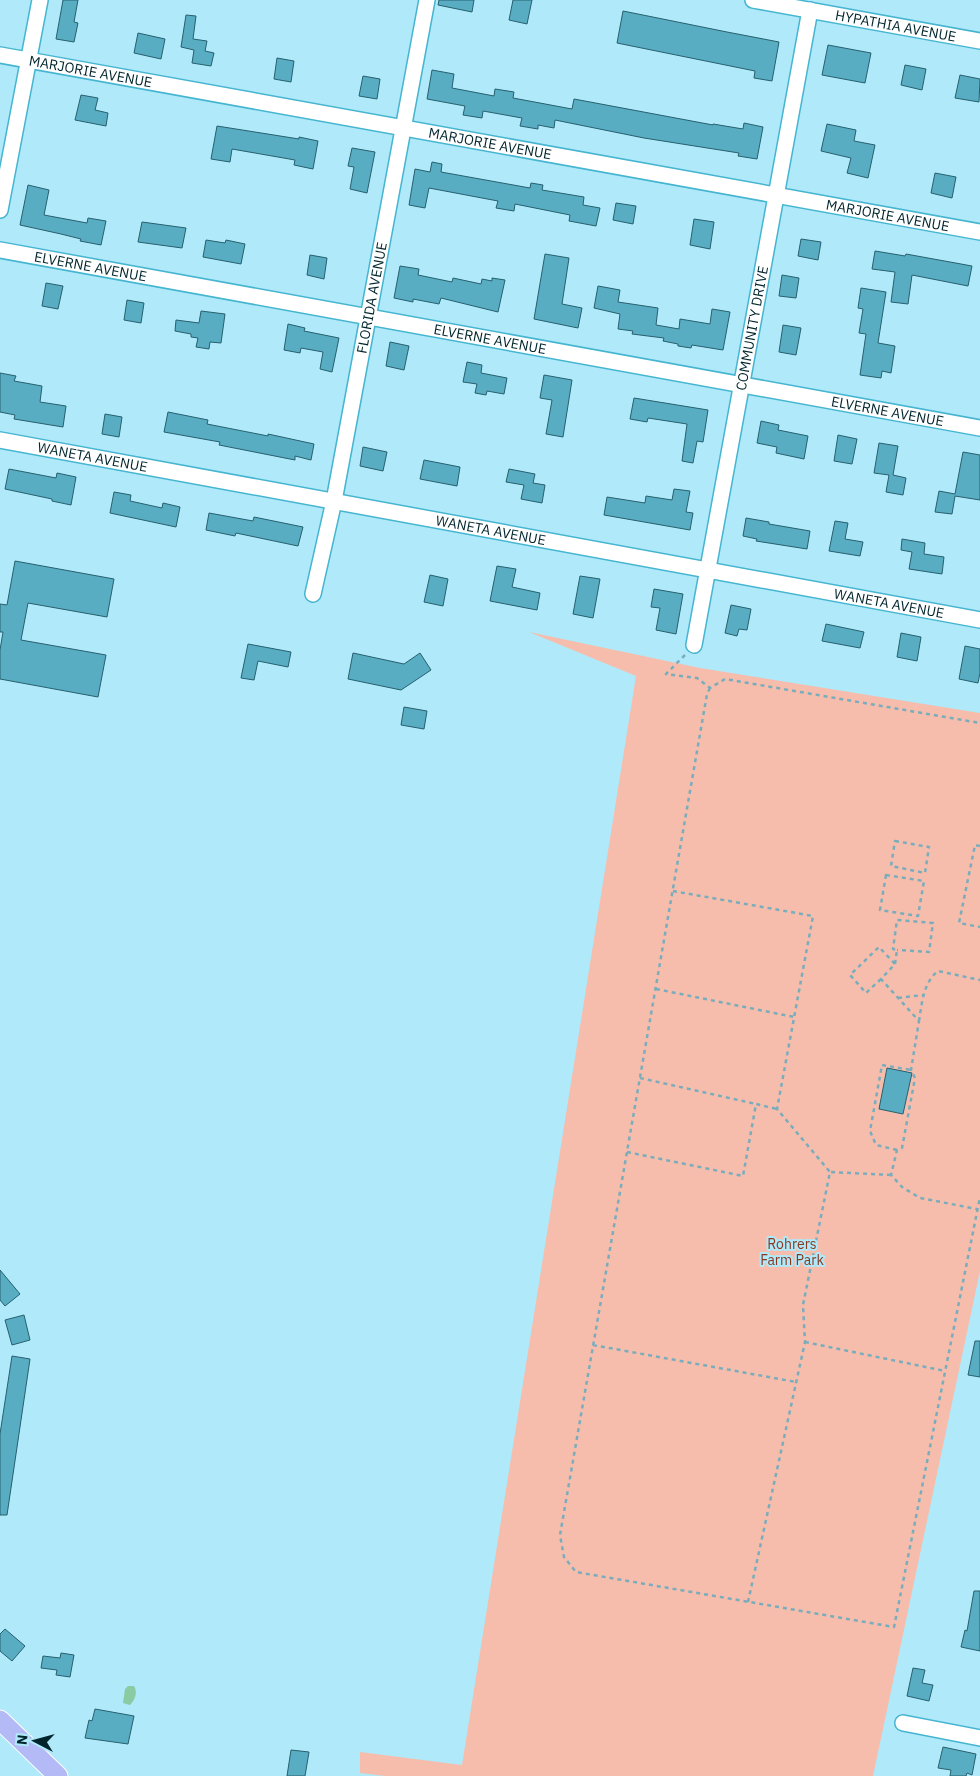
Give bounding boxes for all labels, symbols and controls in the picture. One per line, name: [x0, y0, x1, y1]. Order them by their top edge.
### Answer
street label: HYPATHIA AVENUE: [834, 6, 958, 46]
street label: MARJORIE AVENUE: [27, 51, 154, 91]
street label: MARJORIE AVENUE: [427, 124, 553, 163]
street label: MARJORIE AVENUE: [825, 195, 951, 235]
street label: FLORIDA AVENUE: [353, 241, 391, 355]
street label: ELVERNE AVENUE: [33, 247, 148, 285]
street label: COMMUNITY DRIVE: [732, 264, 772, 392]
street label: ELVERNE AVENUE: [432, 320, 548, 358]
street label: ELVERNE AVENUE: [830, 392, 945, 430]
street label: WANETA AVENUE: [36, 438, 149, 476]
street label: WANETA AVENUE: [434, 511, 547, 549]
street label: WANETA AVENUE: [833, 584, 946, 622]
park label: Rohrers Farm Park: [760, 1235, 824, 1269]
north arrow: [10, 1716, 60, 1766]
text: N: [13, 1734, 32, 1746]

